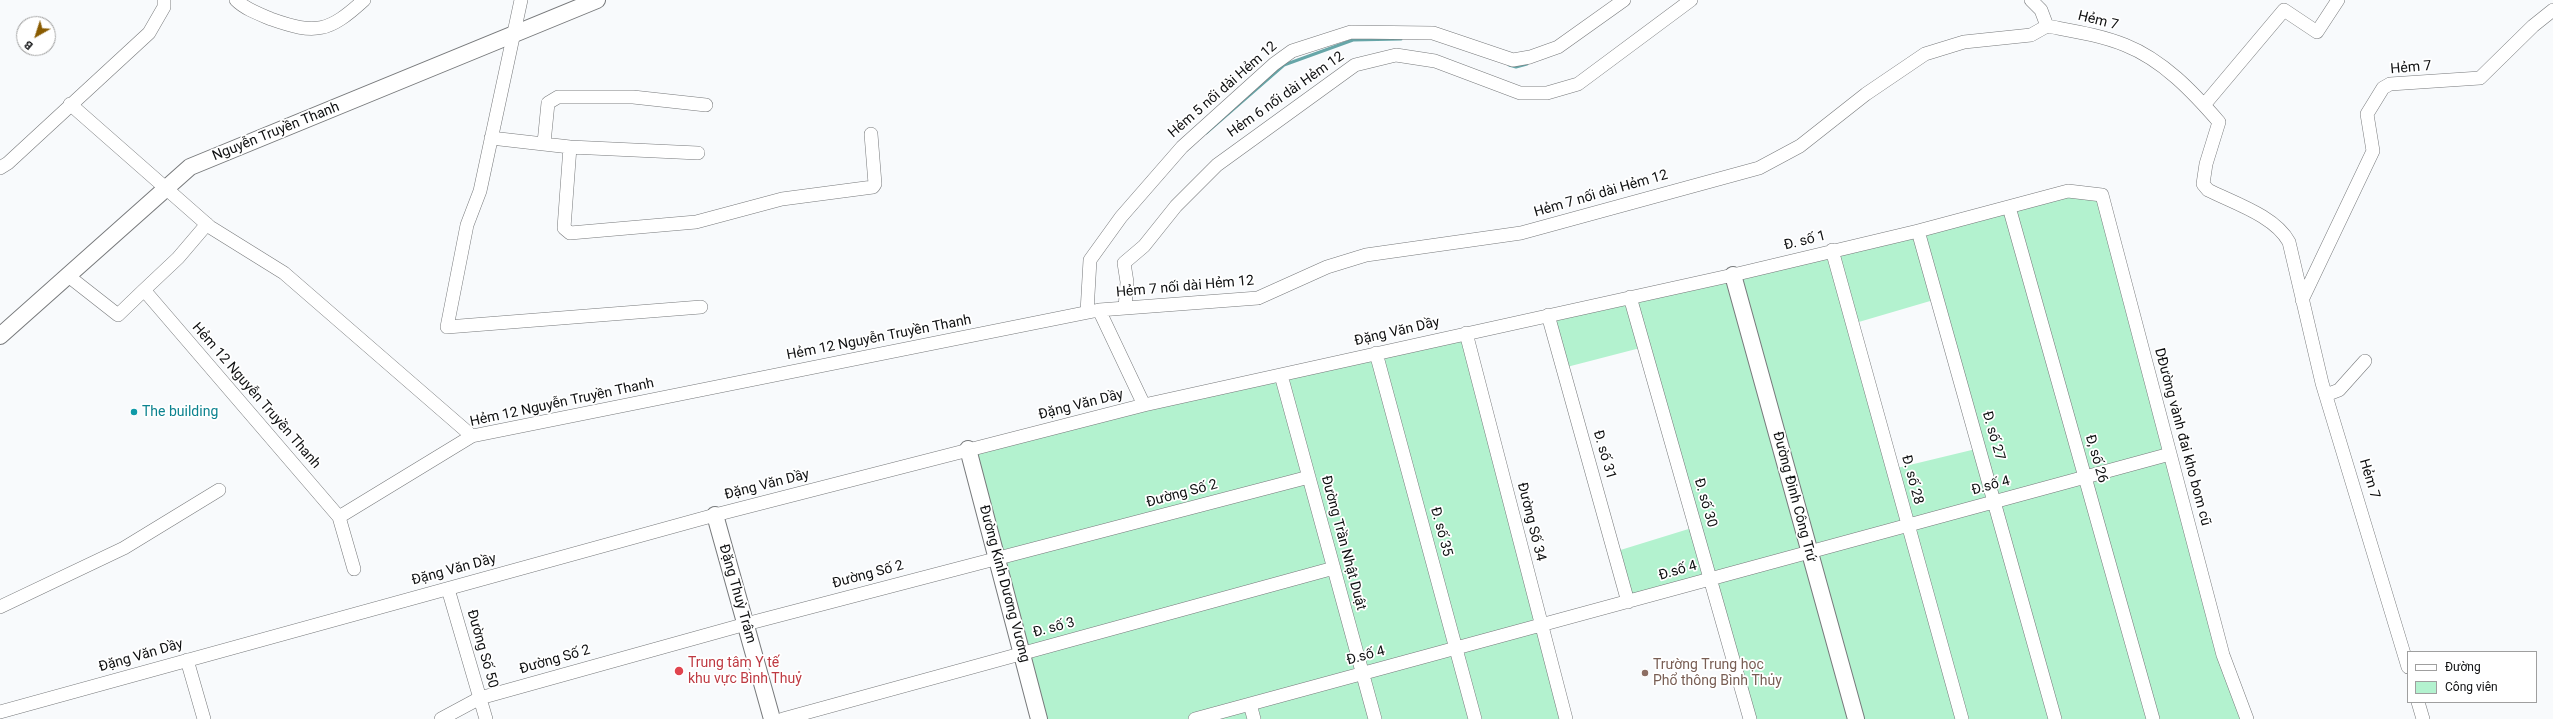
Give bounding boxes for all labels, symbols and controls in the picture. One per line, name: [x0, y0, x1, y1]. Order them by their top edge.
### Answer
street label: Hẻm 7: [2076, 8, 2120, 34]
north arrow: [16, 16, 56, 56]
text: B: [22, 38, 36, 52]
street label: Hẻm 5 nối dài Hẻm 12: [1165, 38, 1281, 142]
street label: Hẻm 6 nối dài Hẻm 12: [1225, 48, 1347, 142]
street label: Hẻm 7: [2390, 58, 2432, 78]
street label: Nguyễn Truyền Thanh: [210, 99, 342, 165]
street label: Hẻm 7 nối dài Hẻm 12: [1532, 167, 1670, 221]
street label: Đ. số 1: [1782, 228, 1828, 254]
street label: Hẻm 7 nối dài Hẻm 12: [1115, 273, 1255, 301]
street label: Hẻm 12 Nguyễn Truyền Thanh: [785, 312, 973, 364]
street label: Đặng Văn Dầy: [1353, 314, 1441, 350]
street label: Hẻm 12 Nguyễn Truyền Thanh: [188, 320, 324, 472]
street label: DĐường vành đai kho bom cũ: [2150, 346, 2214, 528]
street label: Hẻm 12 Nguyễn Truyền Thanh: [468, 375, 656, 431]
street label: Đặng Văn Dầy: [1037, 386, 1125, 424]
place label: The building: [142, 404, 218, 420]
marker: The building: [129, 407, 139, 417]
street label: Đ. số 27: [1978, 410, 2008, 462]
street label: Đ. số 31: [1589, 429, 1619, 481]
street label: Đường Đinh Công Trứ: [1769, 430, 1819, 564]
street label: Đ, số 26: [2081, 433, 2111, 485]
street label: Đ. số 28: [1897, 454, 1927, 506]
street label: Hẻm 7: [2355, 457, 2383, 501]
street label: Đặng Văn Dầy: [723, 466, 811, 504]
street label: Đ.số 4: [1970, 473, 2012, 499]
street label: Đường Trần Nhật Duật: [1317, 474, 1369, 612]
street label: Đường Số 2: [1145, 476, 1219, 512]
street label: Đ. số 30: [1690, 477, 1720, 529]
street label: Đường Số 34: [1513, 481, 1549, 563]
street label: Đường Kinh Dương Vương: [975, 504, 1033, 664]
street label: Đ. số 35: [1426, 506, 1456, 558]
street label: Đặng Thuỳ Trâm: [715, 543, 759, 645]
street label: Đặng Văn Dầy: [410, 551, 498, 589]
street label: Đường Số 2: [831, 557, 905, 593]
street label: Đ.số 4: [1657, 558, 1699, 584]
street label: Đường Số 50: [463, 608, 501, 690]
street label: Đ. số 3: [1031, 614, 1077, 642]
street label: Đặng Văn Dầy: [97, 636, 185, 676]
street label: Đường Số 2: [518, 642, 592, 678]
street label: Đ.số 4: [1345, 643, 1387, 669]
legend: [2407, 651, 2537, 703]
place label: Trung tâm Y tế khu vực Bình Thuỷ: [688, 655, 802, 688]
place label: Trường Trung học Phổ thông Bình Thủy: [1653, 657, 1782, 690]
text: Đường: [2445, 660, 2481, 674]
marker: Trung tâm Y tế khu vực Bình Thuỷ: [673, 665, 685, 677]
marker: Trường Trung học Phổ thông Bình Thủy: [1640, 668, 1650, 678]
text: Công viên: [2445, 680, 2498, 694]

